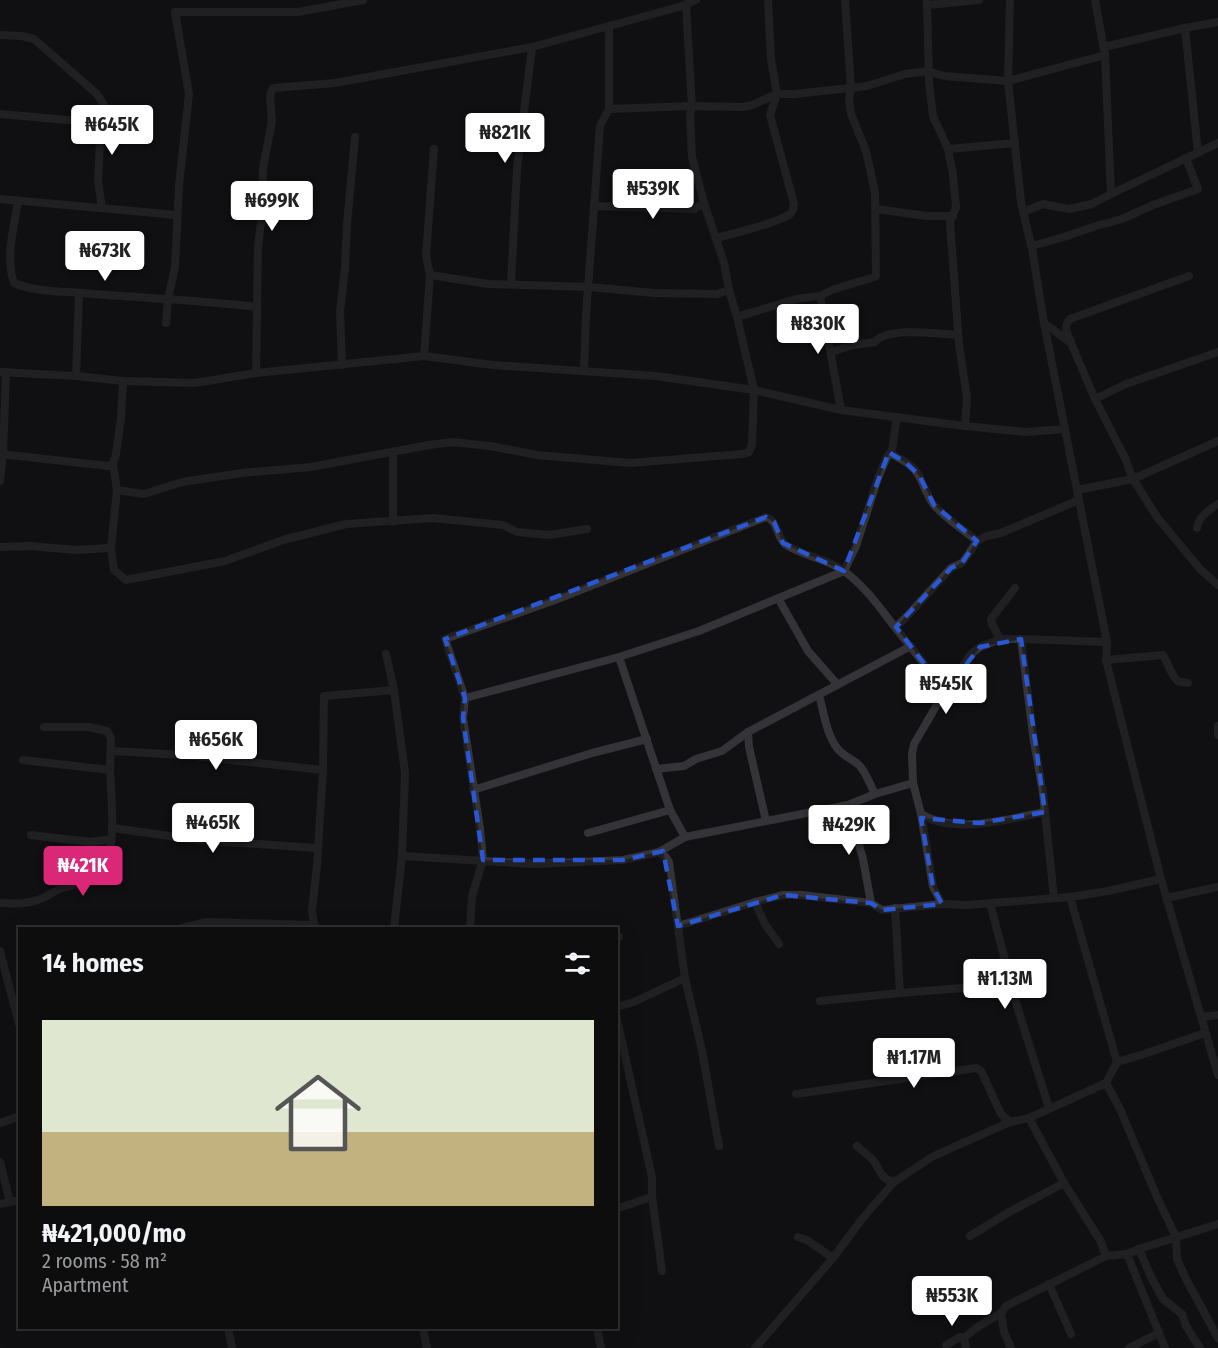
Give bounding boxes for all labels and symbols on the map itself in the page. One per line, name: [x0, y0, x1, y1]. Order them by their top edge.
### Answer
pin: ₦645K: [70, 105, 154, 156]
pin: ₦821K: [463, 113, 547, 164]
pin: ₦539K: [611, 169, 695, 220]
pin: ₦699K: [230, 181, 314, 232]
pin: ₦673K: [63, 231, 147, 282]
pin: ₦830K: [776, 304, 860, 355]
pin: ₦545K: [904, 664, 988, 715]
pin: ₦656K: [174, 720, 258, 771]
pin: ₦465K: [171, 803, 255, 854]
pin: ₦429K: [807, 805, 891, 856]
pin: ₦421K: [41, 846, 125, 897]
pin: ₦1.13M: [956, 959, 1054, 1010]
pin: ₦1.17M: [865, 1038, 963, 1089]
pin: ₦553K: [910, 1276, 994, 1327]

